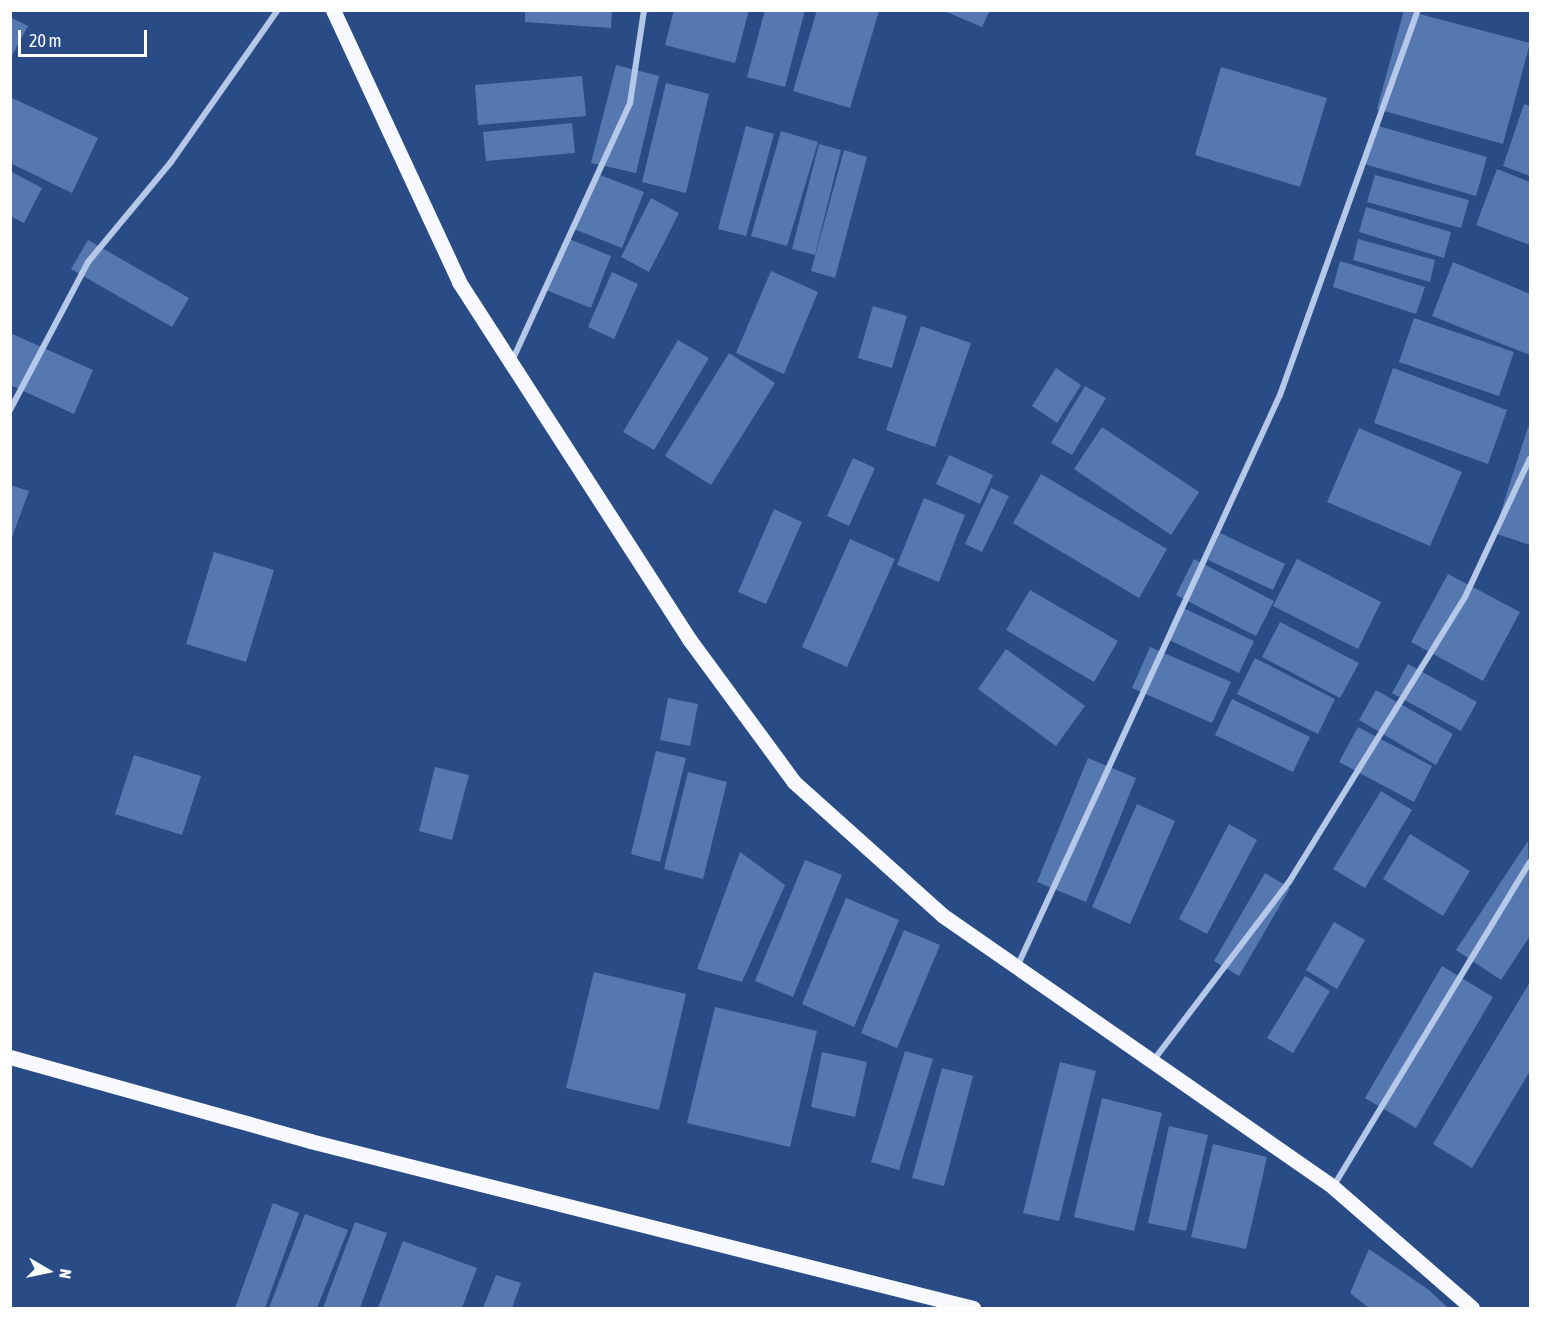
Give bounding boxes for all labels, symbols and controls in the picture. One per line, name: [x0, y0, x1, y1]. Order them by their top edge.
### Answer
scale bar: [21, 18, 150, 56]
text: 20 m: [29, 30, 61, 51]
north arrow: [18, 1241, 78, 1301]
text: N: [56, 1268, 75, 1280]

